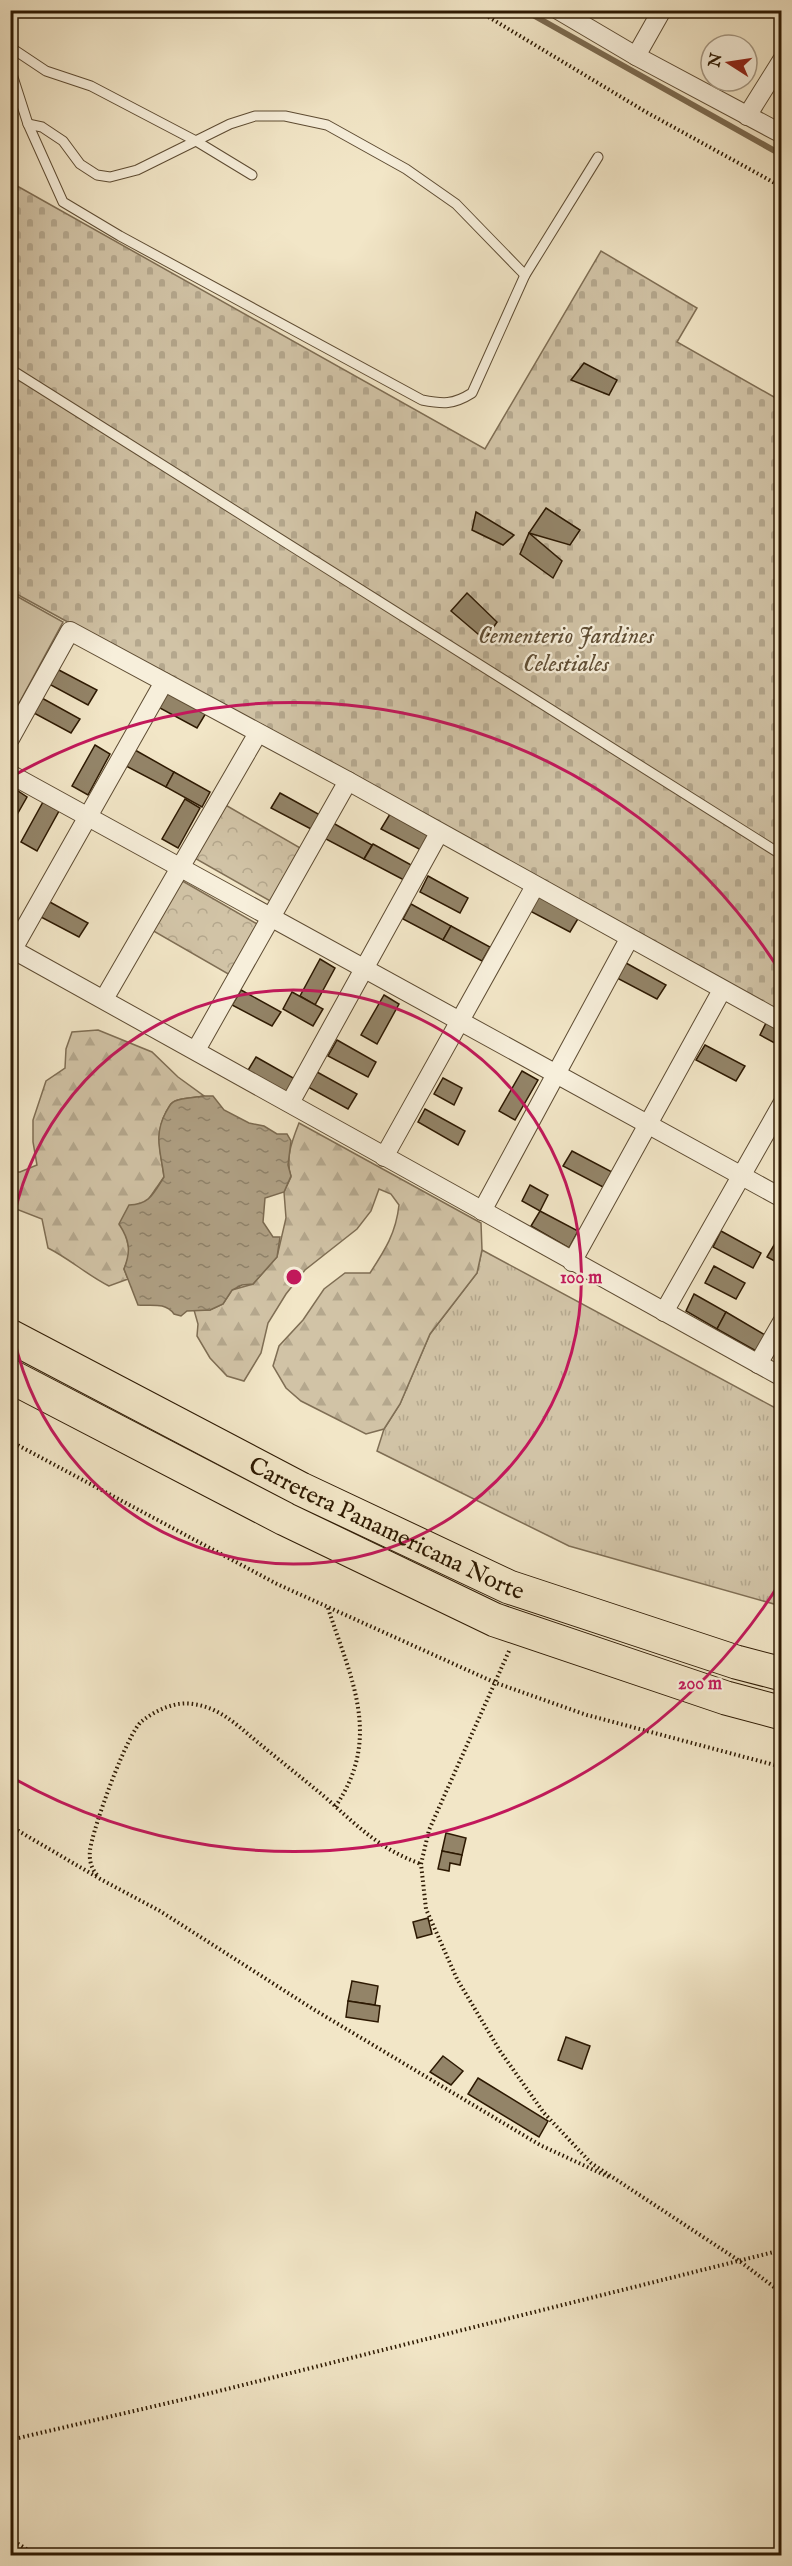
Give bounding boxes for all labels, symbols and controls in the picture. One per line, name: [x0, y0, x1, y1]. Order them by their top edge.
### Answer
north arrow: [699, 33, 759, 93]
text: N: [705, 51, 728, 70]
park label: Cementerio Jardines Celestiales: [478, 621, 655, 680]
centre of rings: [284, 1267, 304, 1287]
text: 100 m: [560, 1267, 602, 1290]
street label: Carretera Panamericana Norte: [243, 1450, 528, 1608]
text: 200 m: [678, 1673, 722, 1696]

